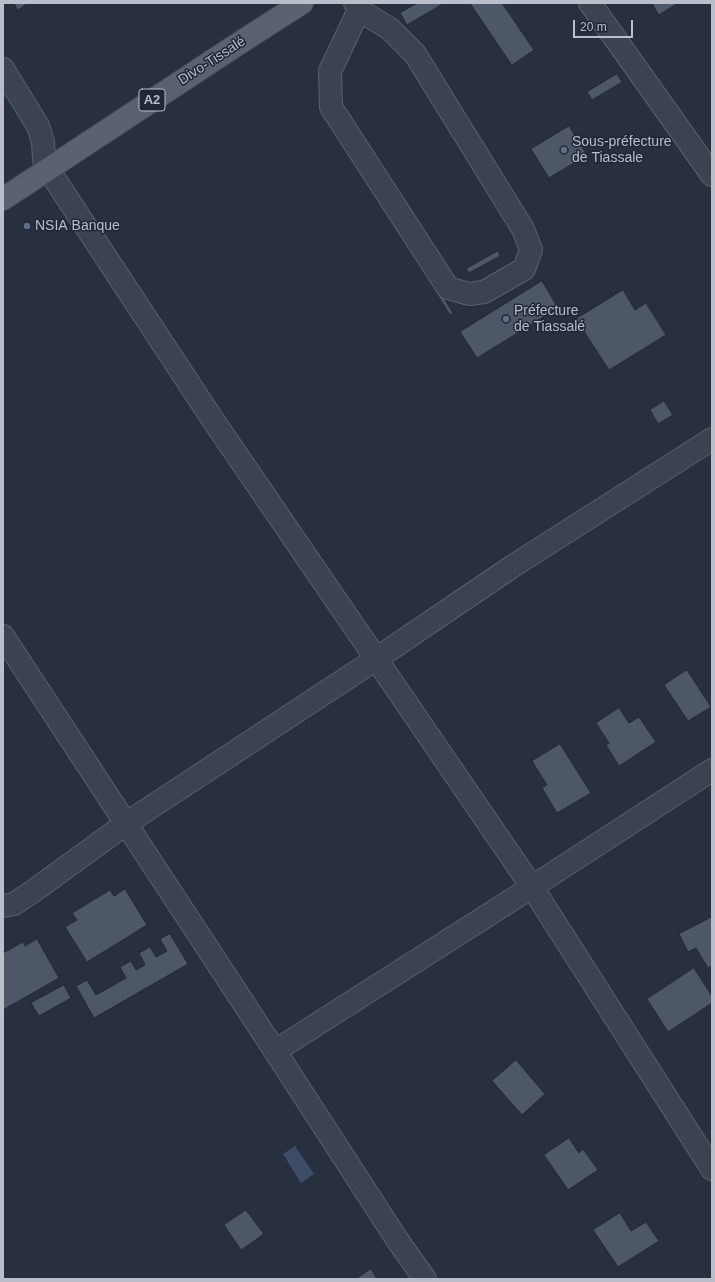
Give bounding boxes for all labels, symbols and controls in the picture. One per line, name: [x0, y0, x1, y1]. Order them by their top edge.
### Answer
scale bar: [575, 12, 635, 38]
text: 20 m: [580, 20, 607, 34]
street label: Divo-Tissalé: [175, 33, 249, 89]
road number: A2: [139, 89, 165, 111]
place label: Sous-préfecture de Tiassale: [572, 134, 672, 166]
marker: Sous-préfecture de Tiassale: [559, 145, 569, 155]
place label: NSIA Banque: [35, 218, 120, 234]
marker: NSIA Banque: [22, 221, 32, 231]
place label: Préfecture de Tiassalé: [514, 303, 585, 336]
marker: Préfecture de Tiassalé: [501, 314, 511, 324]

